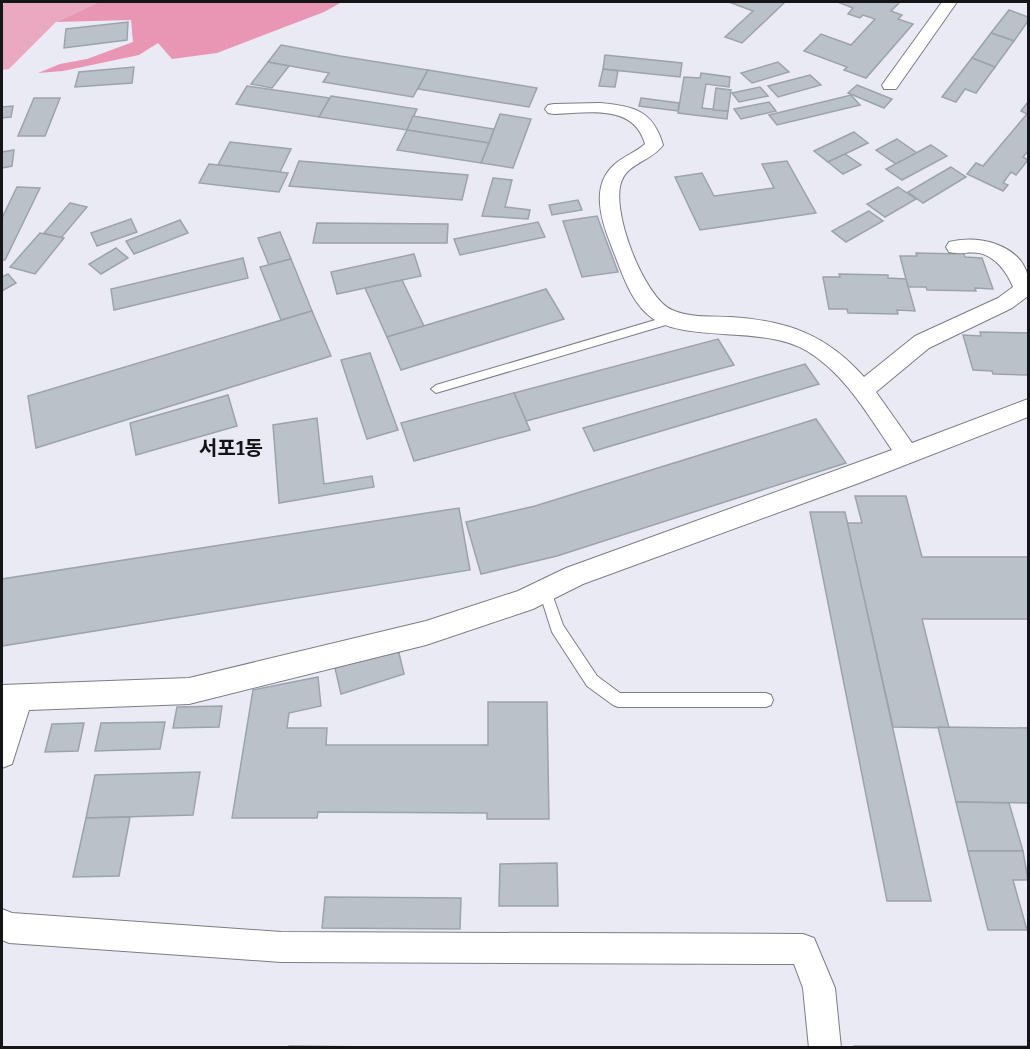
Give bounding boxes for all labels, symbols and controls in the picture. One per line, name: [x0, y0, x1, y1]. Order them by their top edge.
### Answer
district label: 서포1동: [199, 436, 263, 460]

